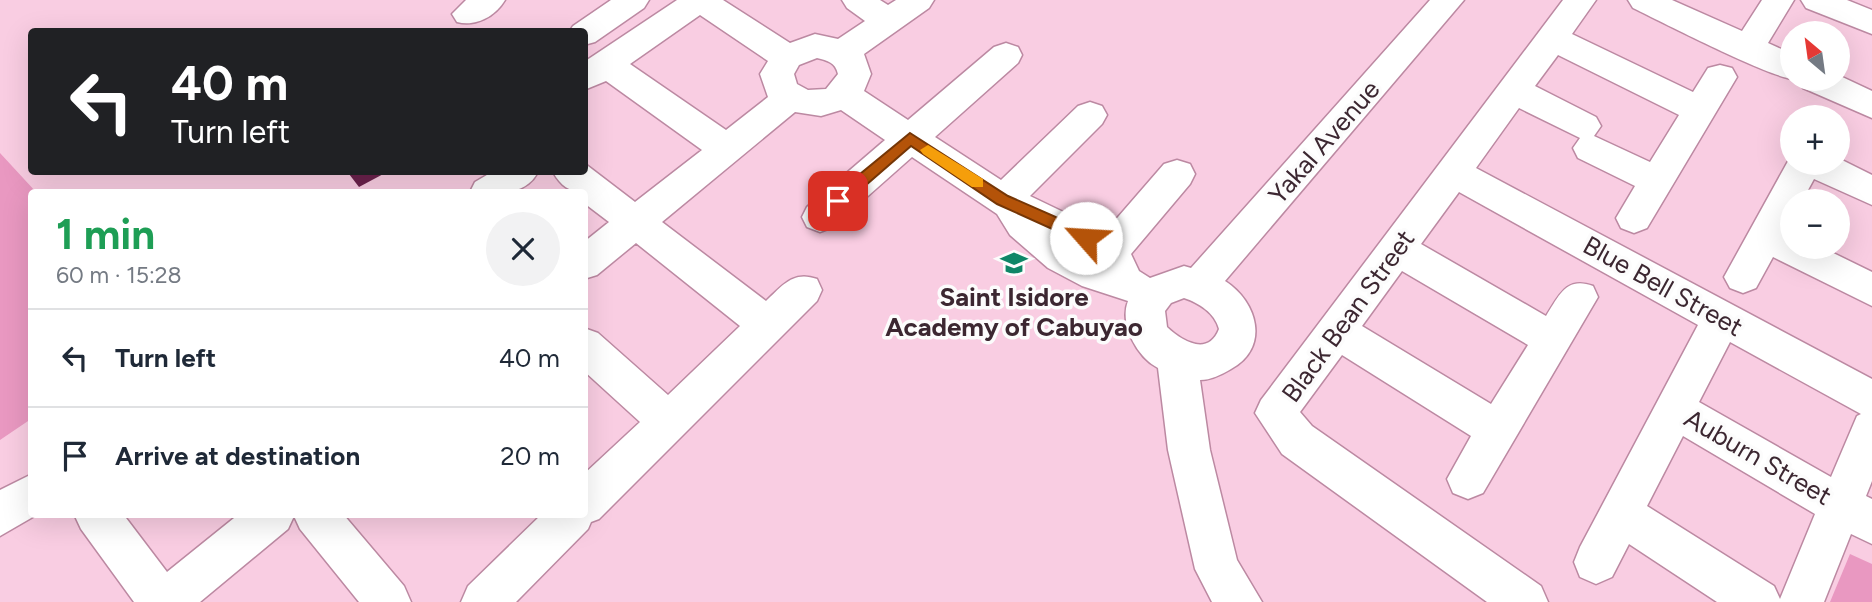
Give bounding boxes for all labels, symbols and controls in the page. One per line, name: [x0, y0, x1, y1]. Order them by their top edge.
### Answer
north arrow: [1780, 21, 1850, 91]
map controls: [1780, 21, 1850, 259]
text: 40 m: [171, 53, 288, 112]
icon: left: [56, 56, 147, 147]
street label: Yakal Avenue: [1262, 74, 1386, 210]
button: +: [1780, 105, 1850, 175]
text: Turn left: [171, 113, 290, 151]
pin: [808, 171, 868, 231]
icon: arrive: [819, 182, 857, 220]
button: −: [1780, 189, 1850, 259]
position arrow: [1049, 201, 1123, 275]
text: 1 min: [56, 209, 155, 260]
button: close: [486, 212, 560, 286]
street label: Black Bean Street: [1275, 224, 1421, 408]
street label: Blue Bell Street: [1578, 229, 1749, 343]
school or university icon: Saint Isidore Academy of Cabuyao: [999, 248, 1029, 278]
text: 60 m · 15:28: [56, 261, 182, 289]
place label: Saint Isidore Academy of Cabuyao: [885, 281, 1143, 343]
icon: left: [56, 339, 94, 377]
text: Turn left: [115, 342, 216, 374]
text: 40 m: [499, 342, 560, 374]
street label: Auburn Street: [1679, 402, 1837, 512]
icon: arrive: [56, 437, 94, 475]
text: Arrive at destination: [115, 440, 360, 472]
text: 20 m: [500, 440, 560, 472]

